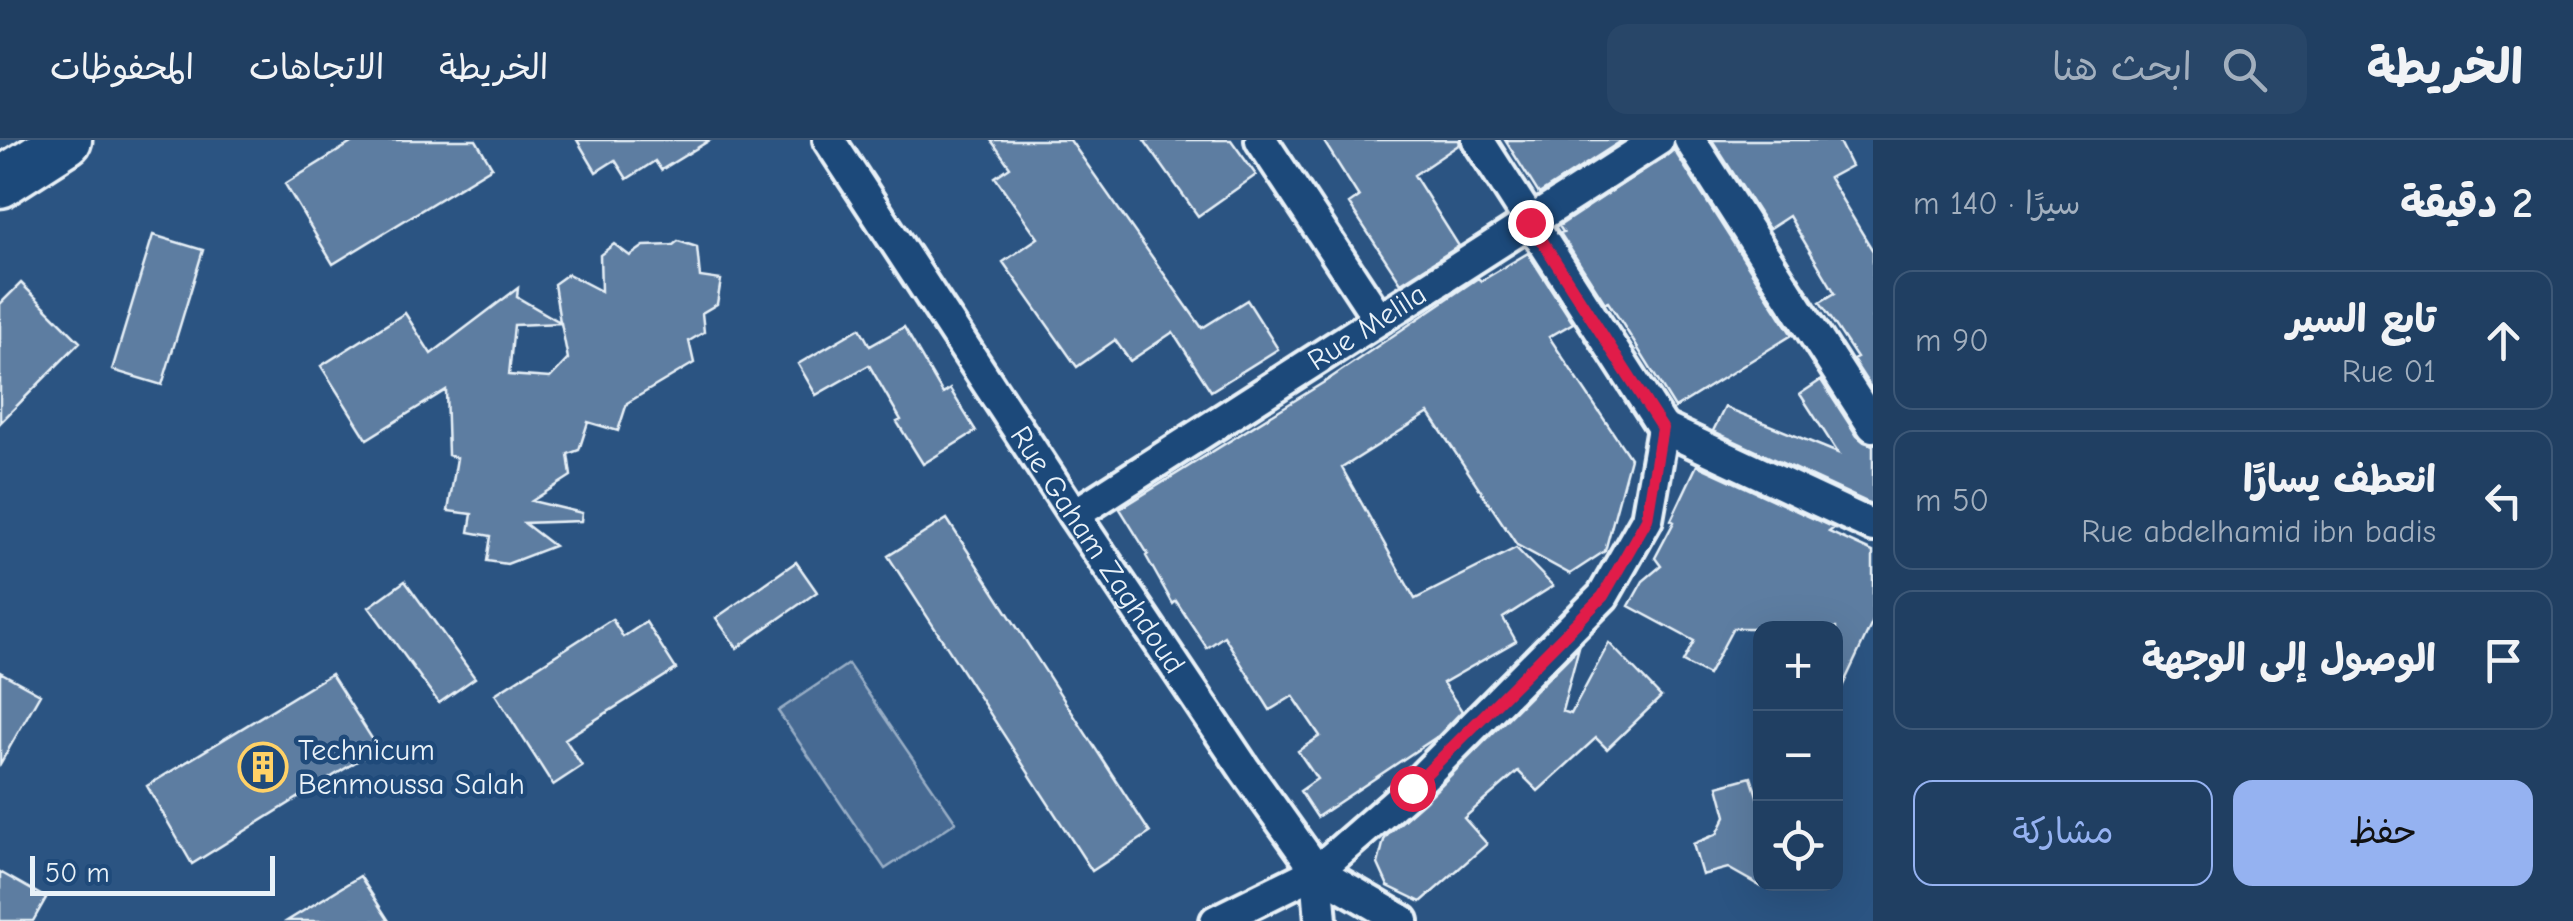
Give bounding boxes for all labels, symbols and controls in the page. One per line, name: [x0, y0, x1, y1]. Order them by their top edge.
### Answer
search box: [1607, 24, 2307, 114]
text: الخريطة: [2367, 40, 2523, 95]
icon: search: [2217, 42, 2272, 97]
text: ابحث هنا: [2052, 46, 2192, 90]
text: المحفوظات: [50, 47, 194, 88]
text: الاتجاهات: [249, 47, 384, 88]
text: الخريطة: [439, 47, 548, 88]
text: 2 دقيقة: [2400, 179, 2533, 228]
text: سيرًا · 140 m: [1913, 185, 2080, 222]
route end: [1508, 200, 1554, 246]
street label: Rue Melila: [1301, 276, 1433, 378]
text: تابع السير: [2287, 298, 2436, 342]
icon: ahead: [2476, 313, 2531, 368]
text: 90 m: [1915, 322, 1989, 359]
text: Rue 01: [2342, 353, 2436, 390]
street label: Rue Gaham Zaghdoud: [1003, 419, 1193, 680]
text: انعطف يسارًا: [2243, 458, 2436, 502]
icon: left: [2476, 473, 2531, 528]
text: 50 m: [1915, 482, 1989, 519]
text: Rue abdelhamid ibn badis: [2081, 513, 2436, 550]
map controls: [1753, 621, 1843, 891]
button: +: [1753, 621, 1843, 711]
icon: arrive: [2476, 633, 2531, 688]
text: الوصول إلى الوجهة: [2142, 637, 2436, 681]
button: −: [1753, 711, 1843, 801]
place label: Technicum Benmoussa Salah: [298, 733, 525, 802]
building icon: Technicum Benmoussa Salah: [237, 741, 289, 793]
route start: [1390, 766, 1436, 812]
button: مشاركة: [1913, 780, 2213, 886]
button: حفظ: [2233, 780, 2533, 886]
button: locate: [1753, 801, 1843, 891]
scale bar: [30, 851, 275, 896]
text: 50 m: [45, 857, 110, 889]

